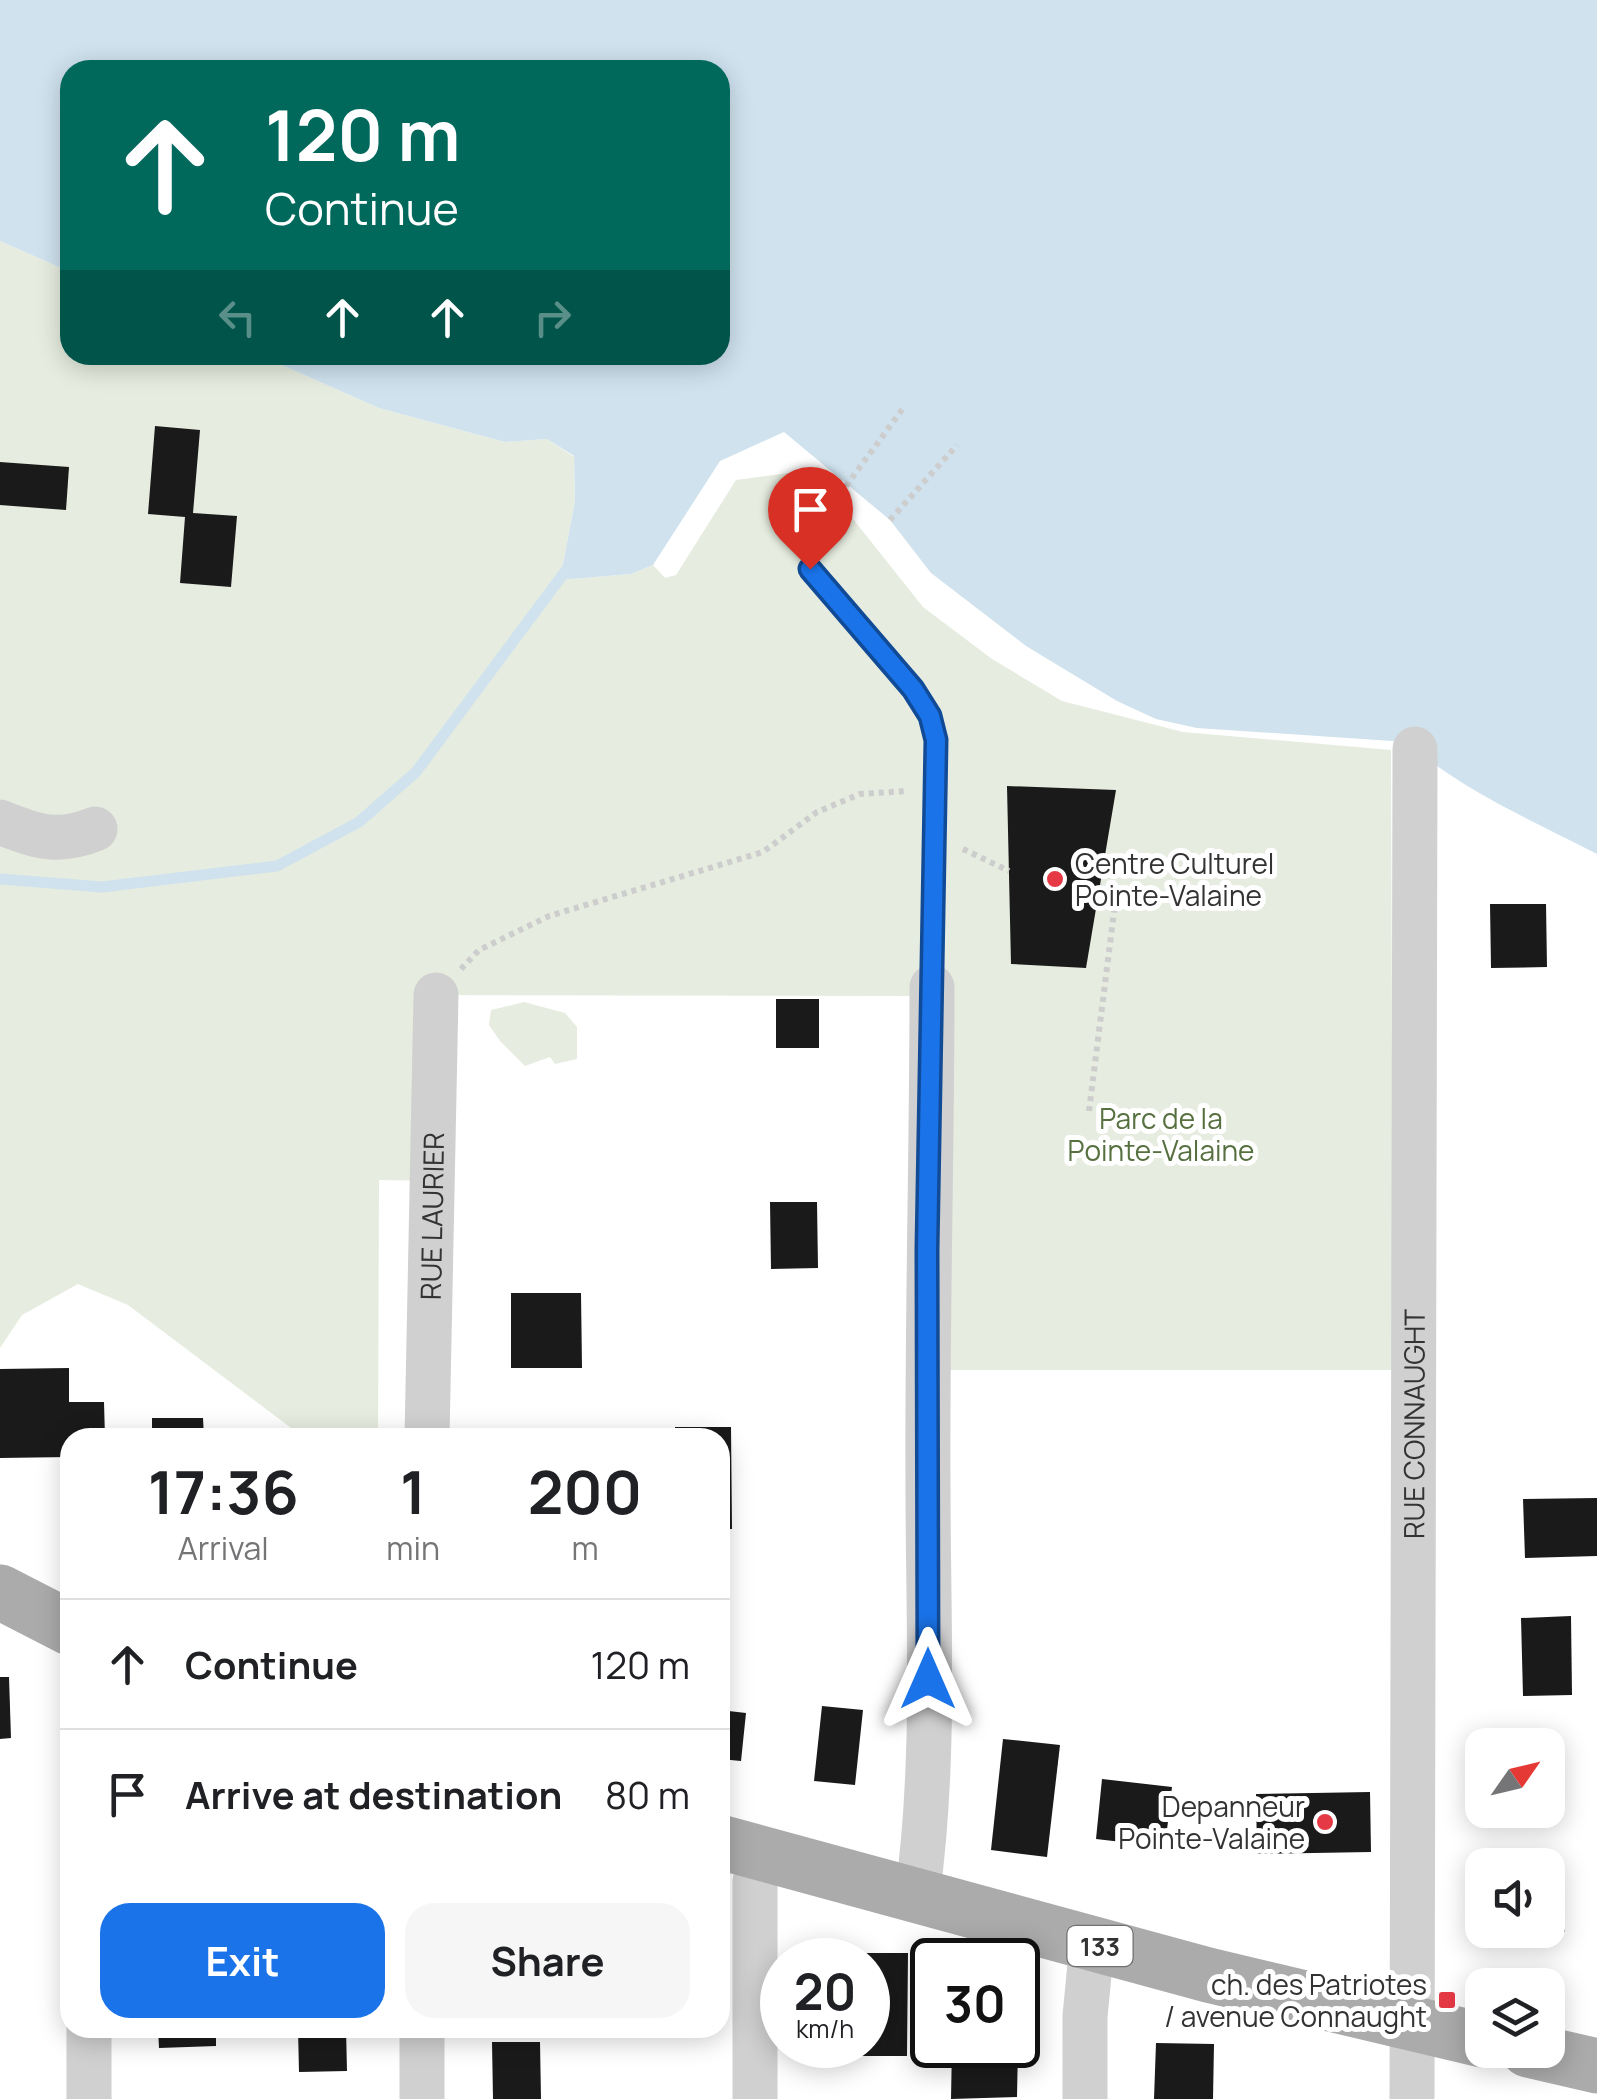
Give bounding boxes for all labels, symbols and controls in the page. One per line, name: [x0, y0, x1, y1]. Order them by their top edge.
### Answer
text: 120 m: [265, 86, 460, 182]
icon: ahead: [100, 100, 230, 230]
text: Continue: [265, 177, 459, 239]
icon: left: [210, 290, 265, 345]
icon: ahead: [315, 290, 370, 345]
icon: ahead: [420, 290, 475, 345]
icon: right: [525, 290, 580, 345]
pin: [768, 467, 853, 570]
icon: arrive: [783, 482, 838, 537]
place label: Centre Culturel Pointe-Valaine: [1075, 844, 1274, 914]
marker: Centre Culturel Pointe-Valaine: [1044, 868, 1066, 890]
park label: Parc de la Pointe-Valaine: [1068, 1099, 1254, 1169]
street label: RUE LAURIER: [411, 1132, 452, 1300]
street label: RUE CONNAUGHT: [1394, 1309, 1433, 1539]
text: 17:36: [148, 1450, 299, 1532]
text: 1: [400, 1450, 426, 1532]
text: 200: [528, 1450, 642, 1532]
text: Arrival: [177, 1526, 269, 1570]
text: min: [386, 1526, 440, 1570]
text: m: [571, 1526, 599, 1570]
position arrow: [876, 1627, 980, 1731]
icon: ahead: [100, 1637, 155, 1692]
text: Continue: [185, 1638, 358, 1690]
text: 120 m: [591, 1638, 690, 1690]
north arrow: [1465, 1728, 1565, 1828]
map controls: [1465, 1728, 1565, 2068]
icon: arrive: [100, 1767, 155, 1822]
text: Arrive at destination: [185, 1768, 562, 1820]
text: 80 m: [605, 1768, 690, 1820]
place label: Depanneur Pointe-Valaine: [1118, 1787, 1305, 1857]
marker: Depanneur Pointe-Valaine: [1314, 1811, 1336, 1833]
button: sound: [1465, 1848, 1565, 1948]
button: Exit: [100, 1903, 385, 2018]
button: Share: [405, 1903, 690, 2018]
road number: 133: [1068, 1926, 1132, 1966]
speed limit sign: 30: [910, 1938, 1040, 2068]
text: 20: [794, 1957, 856, 2025]
place label: ch. des Patriotes / avenue Connaught: [1164, 1965, 1427, 2035]
button: layers: [1465, 1968, 1565, 2068]
marker: ch. des Patriotes / avenue Connaught: [1436, 1989, 1458, 2011]
text: km/h: [796, 2011, 854, 2046]

